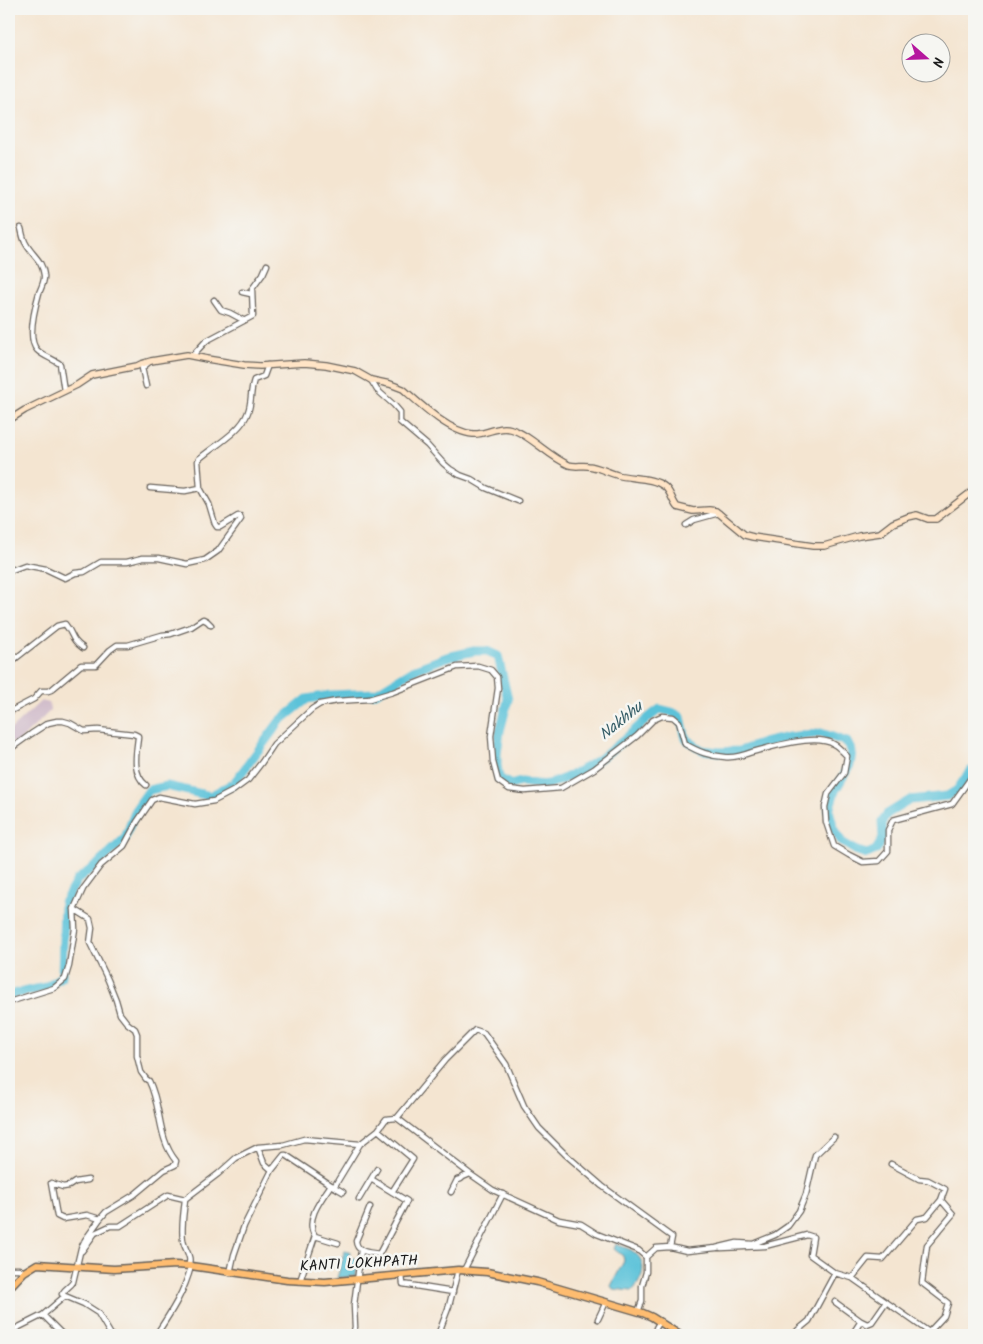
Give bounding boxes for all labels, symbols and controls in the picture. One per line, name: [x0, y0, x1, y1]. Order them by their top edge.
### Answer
north arrow: [900, 32, 950, 82]
text: N: [925, 54, 949, 70]
water label: Nakhhu: [593, 694, 650, 747]
street label: KANTI LOKHPATH: [299, 1249, 419, 1279]

